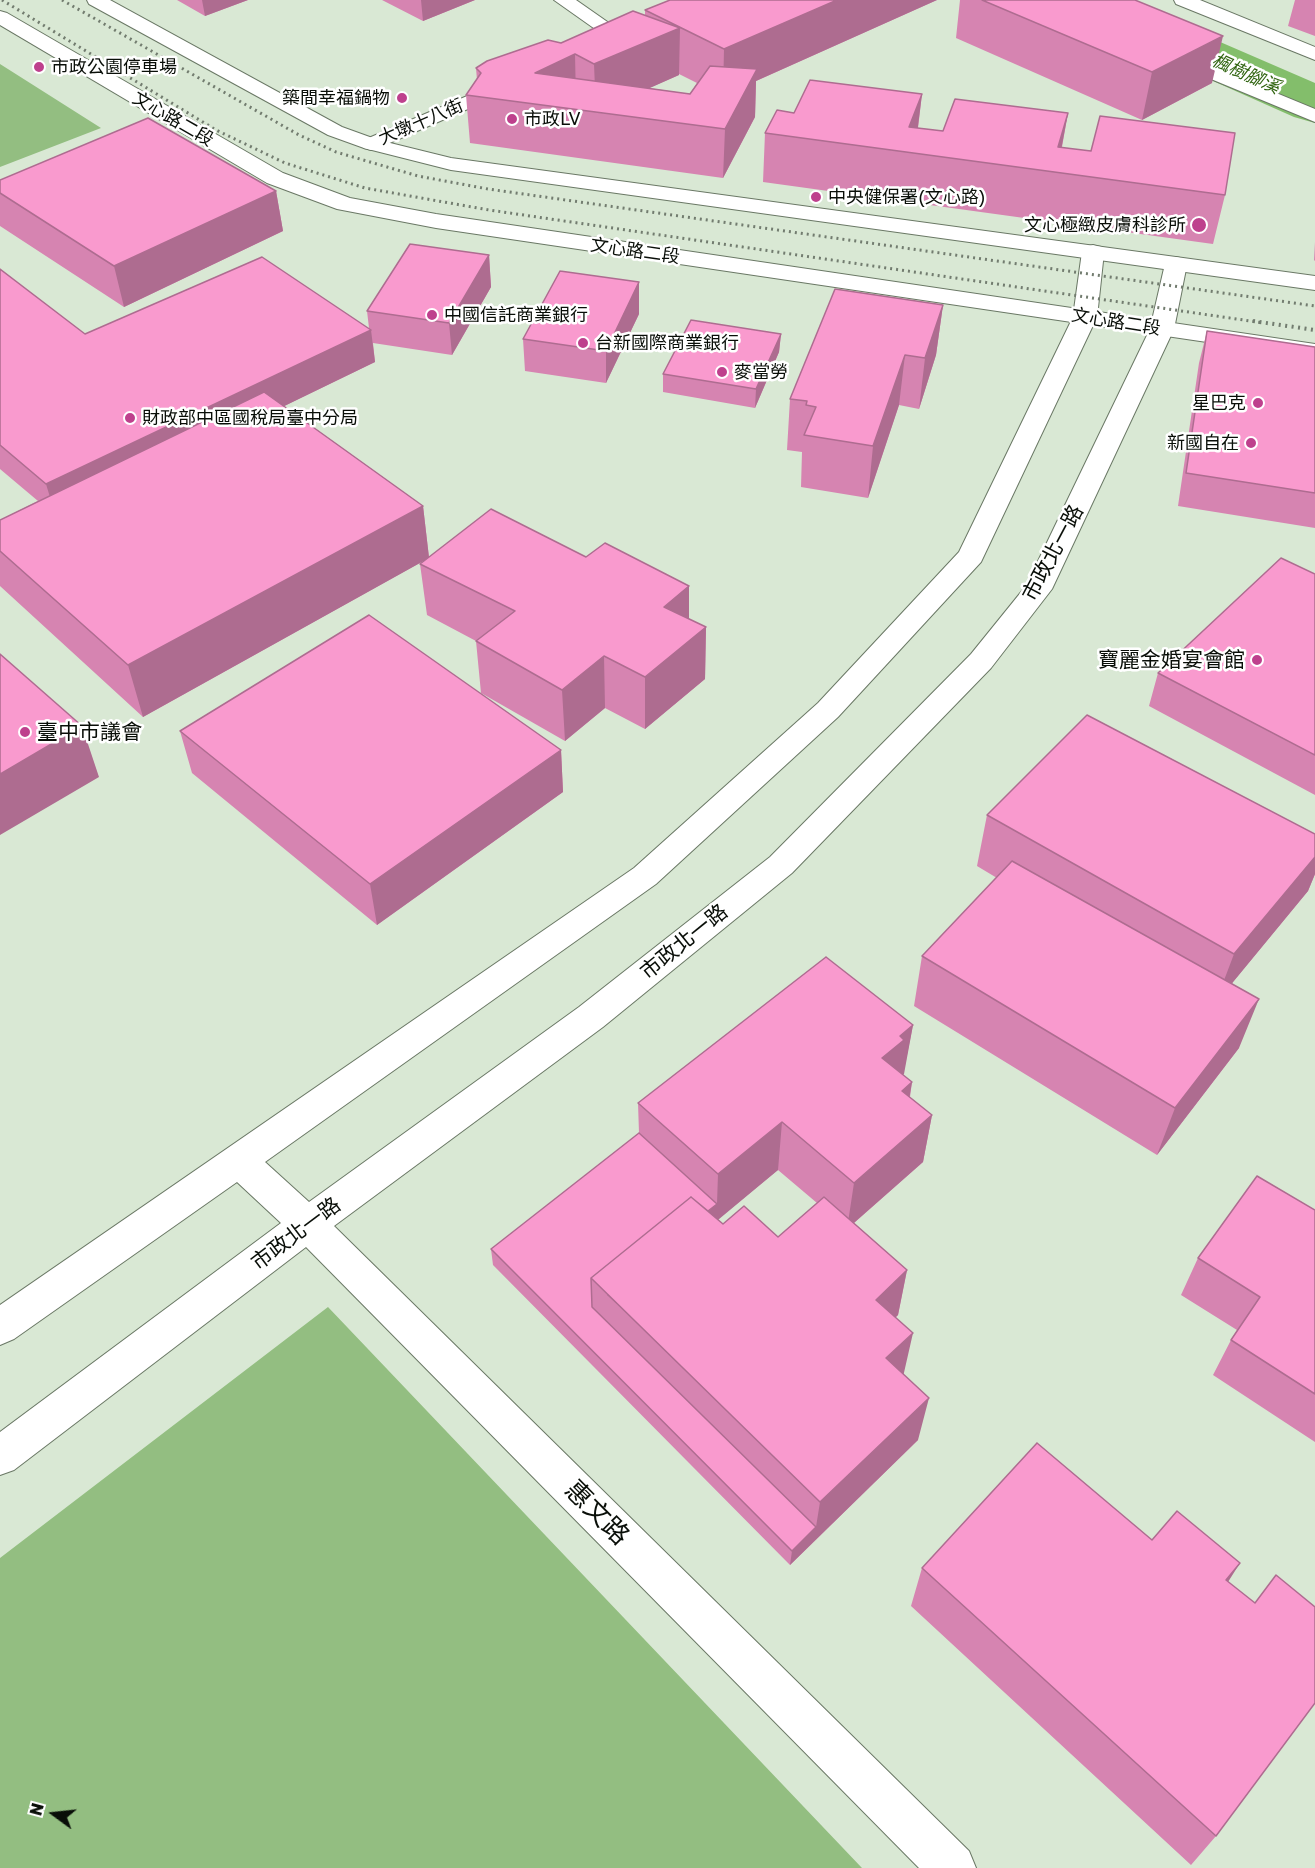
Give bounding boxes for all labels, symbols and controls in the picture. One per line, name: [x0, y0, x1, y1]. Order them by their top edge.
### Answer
water label: 楓樹腳溪: [1209, 49, 1283, 99]
place label: 市政公園停車場: [51, 56, 177, 78]
marker: 市政公園停車場: [32, 60, 46, 74]
street label: 文心路二段: [129, 87, 217, 151]
place label: 築間幸福鍋物: [282, 87, 390, 109]
marker: 築間幸福鍋物: [395, 91, 409, 105]
street label: 大墩十八街: [375, 94, 467, 150]
place label: 市政LV: [524, 108, 581, 130]
marker: 市政LV: [505, 112, 519, 126]
place label: 中央健保署(文心路): [828, 186, 986, 208]
marker: 中央健保署(文心路): [809, 190, 823, 204]
place label: 文心極緻皮膚科診所: [1024, 214, 1186, 236]
marker: 文心極緻皮膚科診所: [1190, 216, 1208, 234]
street label: 文心路二段: [589, 234, 681, 268]
place label: 中國信託商業銀行: [444, 304, 588, 326]
street label: 文心路二段: [1070, 304, 1162, 340]
marker: 中國信託商業銀行: [425, 308, 439, 322]
place label: 台新國際商業銀行: [595, 332, 739, 354]
marker: 台新國際商業銀行: [576, 336, 590, 350]
place label: 麥當勞: [734, 361, 788, 383]
marker: 麥當勞: [715, 365, 729, 379]
place label: 星巴克: [1192, 392, 1246, 414]
marker: 星巴克: [1251, 396, 1265, 410]
place label: 財政部中區國稅局臺中分局: [142, 407, 358, 429]
marker: 財政部中區國稅局臺中分局: [123, 411, 137, 425]
place label: 新國自在: [1167, 432, 1239, 454]
marker: 新國自在: [1244, 436, 1258, 450]
street label: 市政北一路: [1017, 501, 1089, 605]
place label: 寶麗金婚宴會館: [1098, 647, 1245, 673]
marker: 寶麗金婚宴會館: [1250, 653, 1264, 667]
place label: 臺中市議會: [37, 719, 142, 745]
marker: 臺中市議會: [18, 725, 32, 739]
street label: 市政北一路: [635, 899, 733, 985]
street label: 市政北一路: [246, 1192, 346, 1276]
street label: 惠文路: [558, 1474, 636, 1552]
north arrow: [24, 1784, 84, 1844]
text: N: [25, 1801, 48, 1818]

